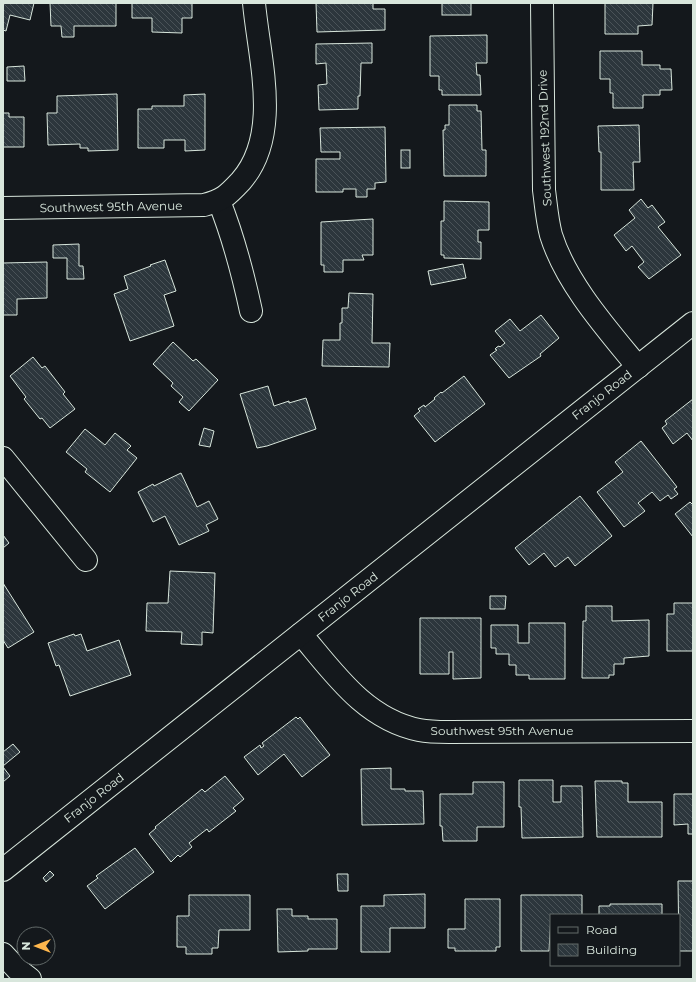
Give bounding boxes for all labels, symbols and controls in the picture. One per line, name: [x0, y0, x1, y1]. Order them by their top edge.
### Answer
street label: Southwest 192nd Drive: [535, 69, 554, 207]
street label: Southwest 95th Avenue: [39, 198, 183, 215]
street label: Franjo Road: [569, 366, 635, 423]
street label: Franjo Road: [315, 568, 381, 625]
street label: Southwest 95th Avenue: [431, 723, 573, 738]
street label: Franjo Road: [61, 769, 127, 826]
legend: [550, 914, 680, 966]
text: Road: [586, 922, 617, 937]
north arrow: [16, 926, 56, 966]
text: N: [19, 942, 33, 950]
text: Building: [586, 942, 637, 957]

